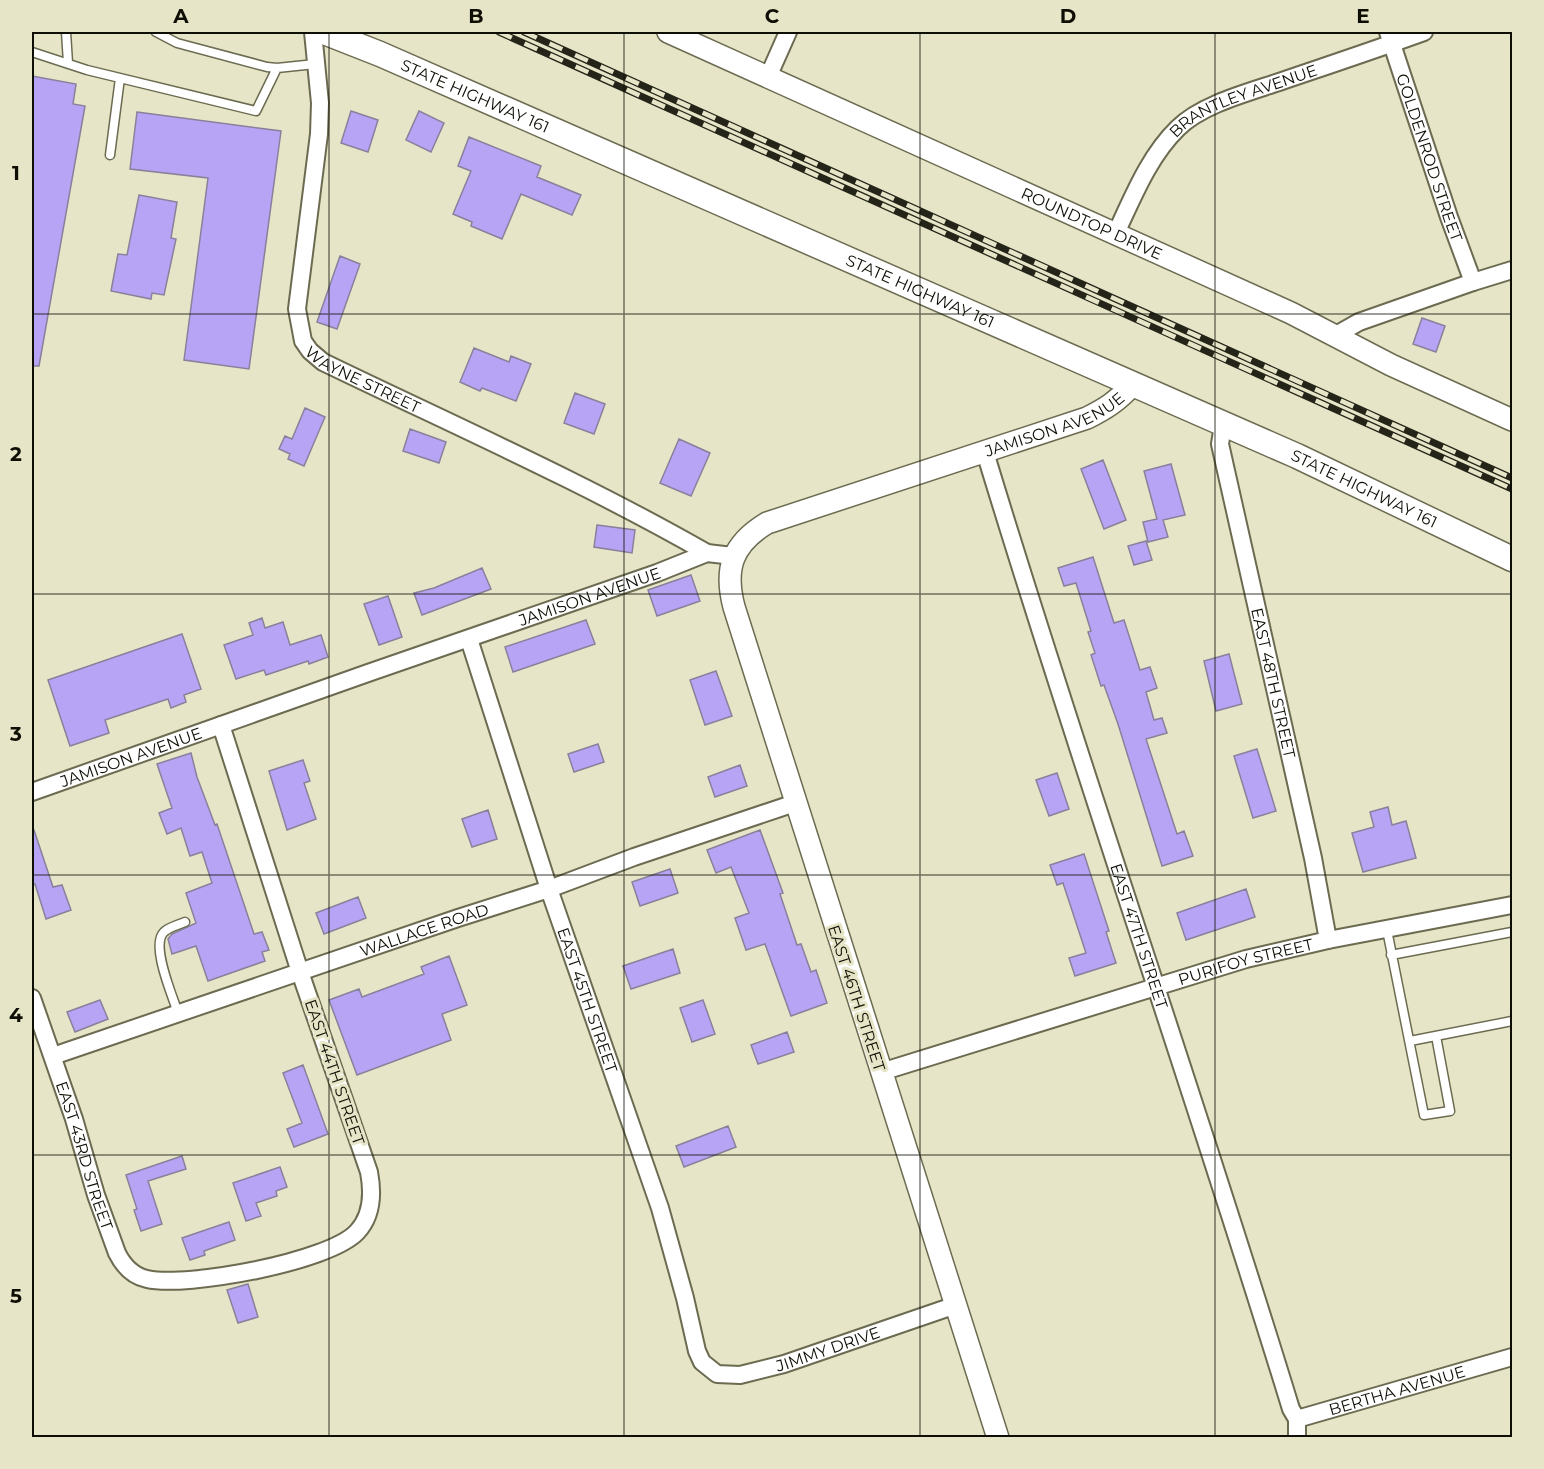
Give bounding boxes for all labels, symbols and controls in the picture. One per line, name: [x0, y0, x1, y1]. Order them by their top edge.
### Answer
text: A: [172, 4, 189, 28]
text: B: [468, 4, 484, 28]
text: C: [765, 4, 780, 28]
text: D: [1060, 4, 1076, 28]
text: E: [1356, 4, 1370, 28]
street label: STATE HIGHWAY 161: [398, 55, 552, 137]
street label: BRANTLEY AVENUE: [1165, 61, 1320, 141]
street label: GOLDENROD STREET: [1392, 71, 1466, 245]
text: 1: [12, 161, 20, 185]
street label: ROUNDTOP DRIVE: [1018, 184, 1165, 264]
street label: STATE HIGHWAY 161: [843, 250, 997, 332]
street label: WAYNE STREET: [301, 342, 424, 417]
street label: JAMISON AVENUE: [982, 388, 1128, 461]
text: 2: [10, 442, 22, 466]
street label: STATE HIGHWAY 161: [1288, 446, 1440, 532]
street label: JAMISON AVENUE: [515, 563, 663, 630]
street label: EAST 48TH STREET: [1247, 606, 1299, 761]
text: 3: [9, 722, 22, 746]
street label: JAMISON AVENUE: [57, 724, 204, 792]
street label: EAST 47TH STREET: [1106, 861, 1172, 1012]
street label: WALLACE ROAD: [357, 900, 491, 961]
street label: EAST 46TH STREET: [824, 923, 889, 1075]
street label: EAST 45TH STREET: [553, 925, 621, 1076]
street label: PURIFOY STREET: [1176, 935, 1316, 989]
street label: EAST 44TH STREET: [301, 997, 369, 1148]
text: 4: [9, 1003, 23, 1027]
street label: EAST 43RD STREET: [52, 1079, 117, 1233]
text: 5: [10, 1284, 22, 1308]
street label: JIMMY DRIVE: [773, 1323, 882, 1376]
street label: BERTHA AVENUE: [1327, 1362, 1467, 1419]

